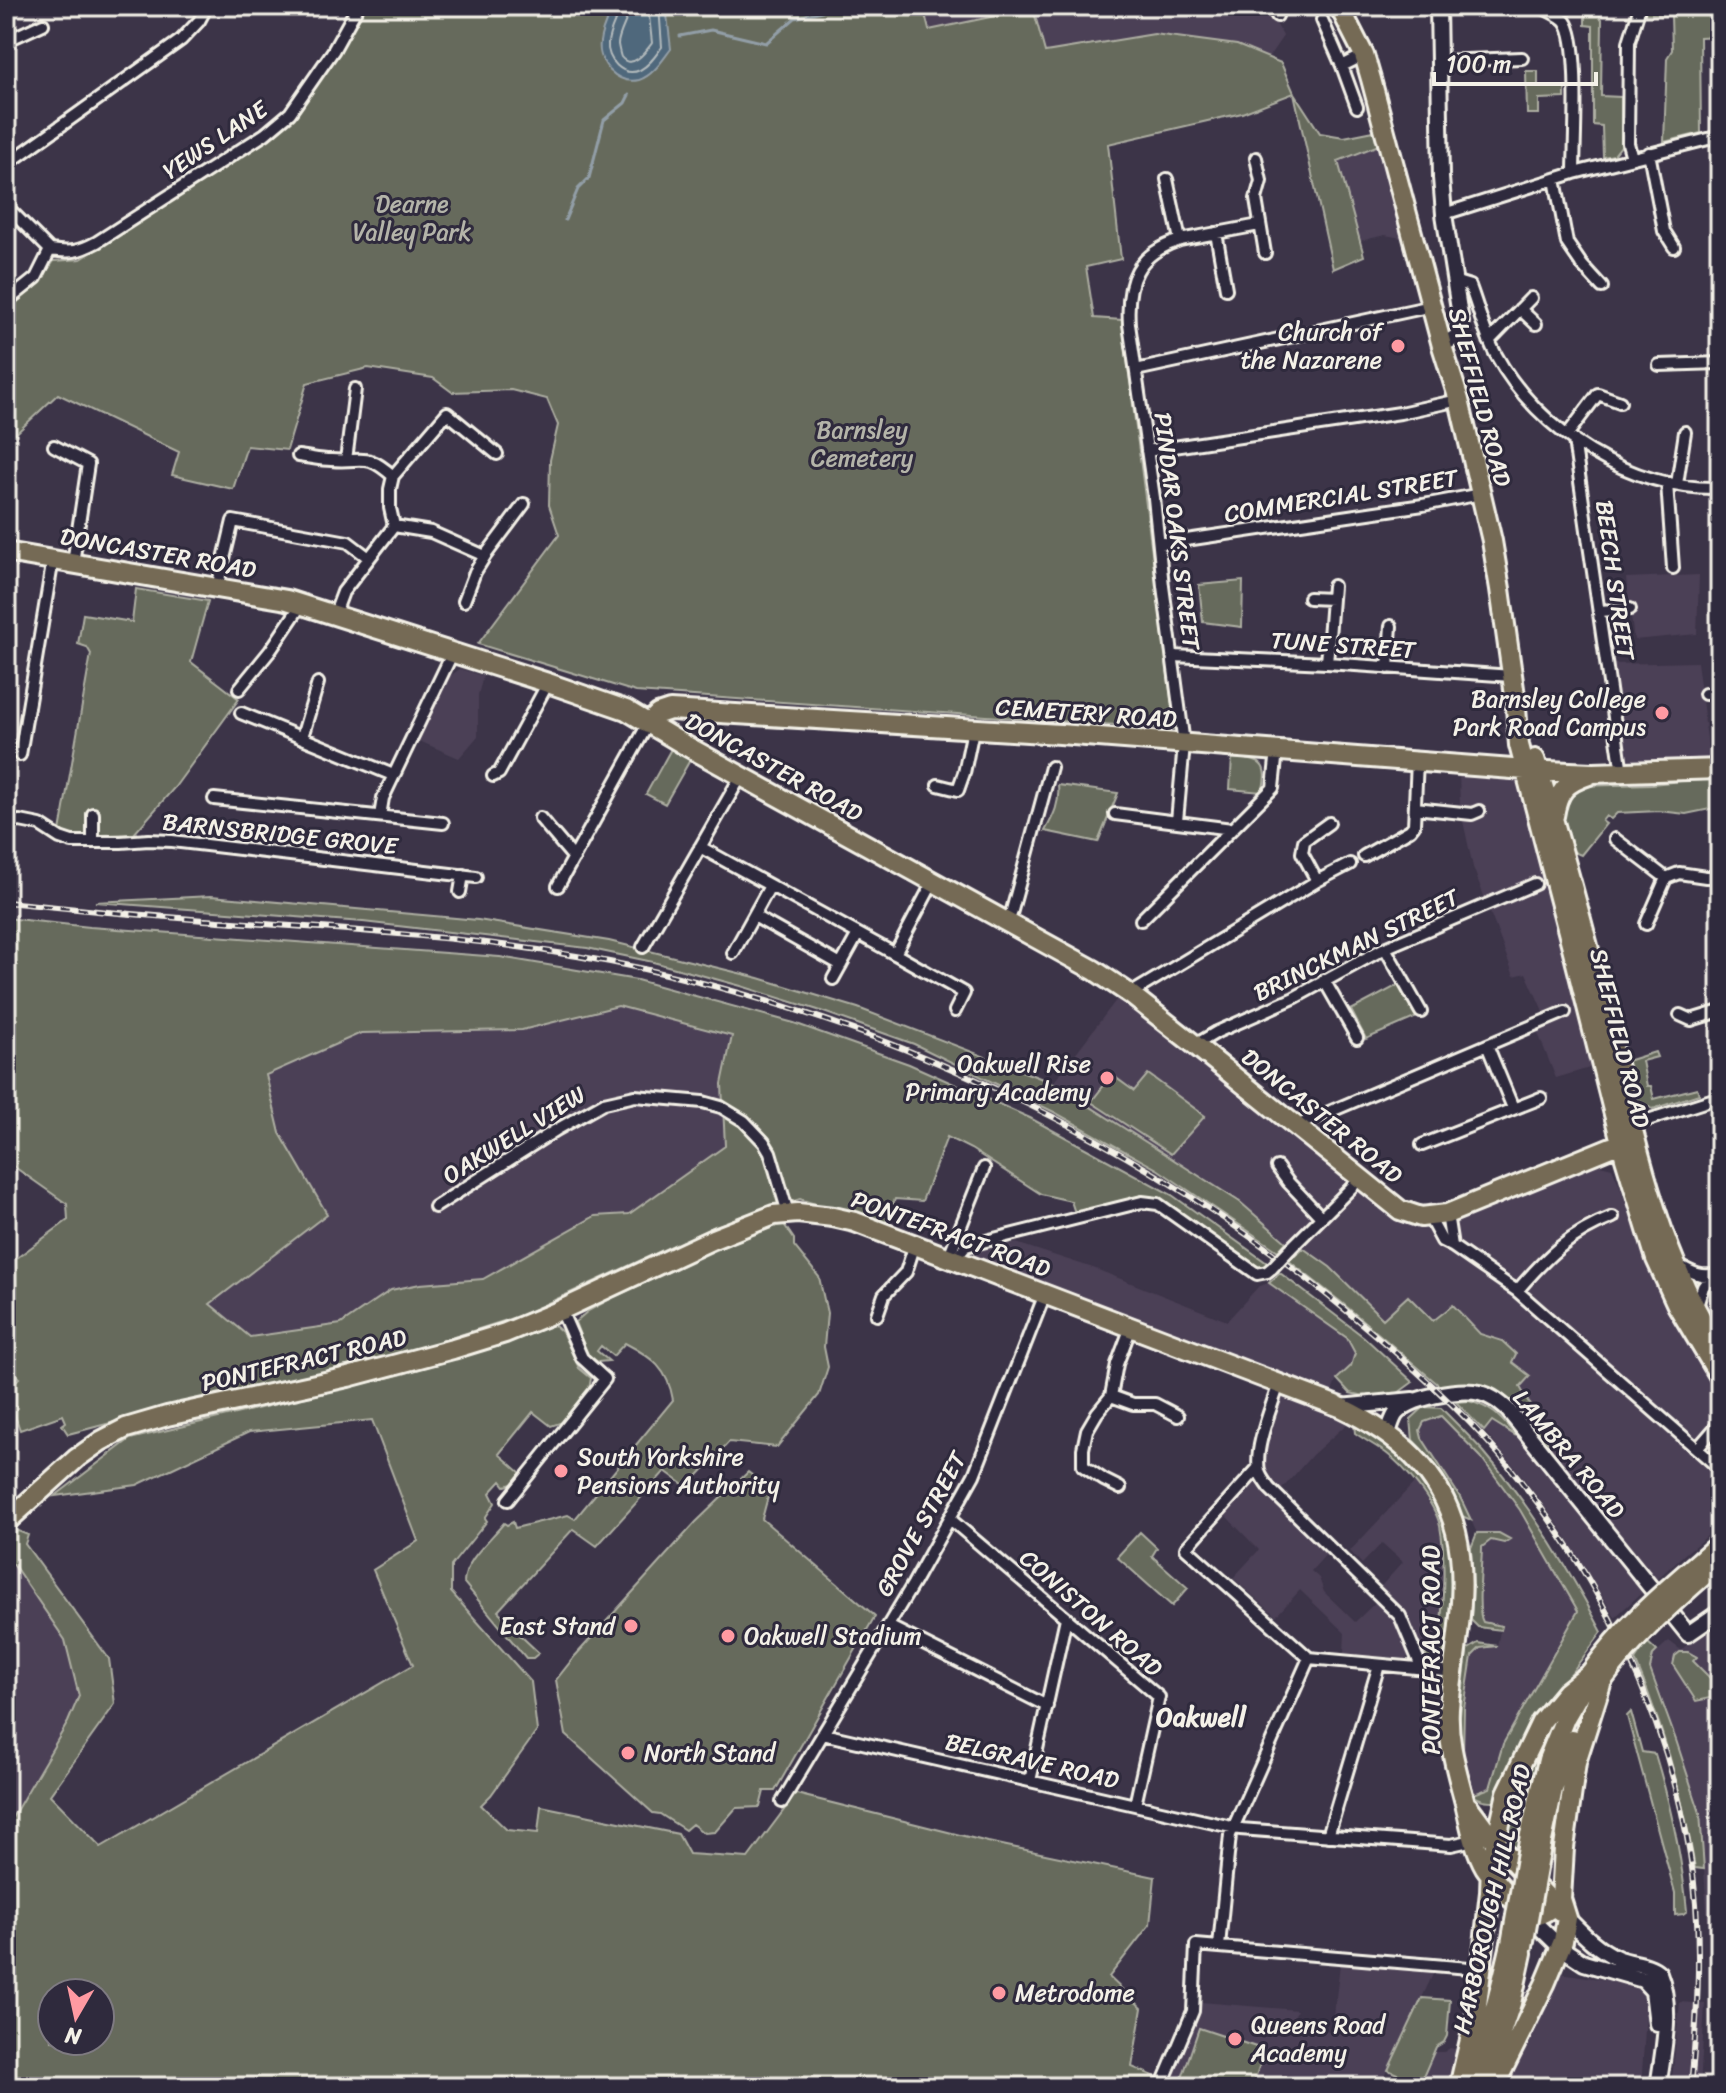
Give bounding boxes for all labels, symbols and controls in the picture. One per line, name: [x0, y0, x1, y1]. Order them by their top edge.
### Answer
scale bar: [1434, 36, 1596, 86]
text: 100 m: [1446, 43, 1511, 85]
street label: YEWS LANE: [153, 88, 278, 191]
park label: Dearne Valley Park: [353, 183, 471, 253]
street label: SHEFFIELD ROAD: [1436, 303, 1524, 492]
place label: Church of the Nazarene: [1241, 311, 1385, 381]
marker: Church of the Nazarene: [1389, 337, 1407, 355]
park label: Barnsley Cemetery: [811, 409, 914, 479]
street label: PINDAR OAKS STREET: [1142, 410, 1213, 654]
street label: COMMERCIAL STREET: [1221, 457, 1462, 535]
street label: BEECH STREET: [1583, 497, 1647, 664]
street label: DONCASTER ROAD: [57, 515, 260, 591]
street label: TUNE STREET: [1269, 619, 1419, 671]
place label: Barnsley College Park Road Campus: [1453, 678, 1646, 748]
street label: CEMETERY ROAD: [994, 686, 1179, 740]
street label: DONCASTER ROAD: [677, 701, 872, 834]
marker: Barnsley College Park Road Campus: [1653, 704, 1671, 722]
street label: BARNSBRIDGE GROVE: [160, 801, 401, 867]
street label: BRINCKMAN STREET: [1246, 876, 1467, 1013]
street label: SHEFFIELD ROAD: [1577, 944, 1663, 1133]
street label: DONCASTER ROAD: [1232, 1037, 1413, 1195]
place label: Oakwell Rise Primary Academy: [905, 1043, 1092, 1113]
marker: Oakwell Rise Primary Academy: [1098, 1069, 1116, 1087]
street label: OAKWELL VIEW: [434, 1074, 594, 1196]
street label: PONTEFRACT ROAD: [845, 1178, 1057, 1290]
street label: PONTEFRACT ROAD: [197, 1316, 411, 1404]
street label: LAMBRA ROAD: [1502, 1379, 1636, 1529]
place label: South Yorkshire Pensions Authority: [577, 1436, 781, 1506]
street label: GROVE STREET: [864, 1442, 979, 1605]
marker: South Yorkshire Pensions Authority: [552, 1462, 570, 1480]
street label: CONISTON ROAD: [1010, 1538, 1173, 1688]
street label: PONTEFRACT ROAD: [1410, 1545, 1452, 1755]
place label: East Stand: [499, 1605, 616, 1647]
place label: Oakwell Stadium: [744, 1615, 921, 1657]
marker: East Stand: [622, 1617, 640, 1635]
marker: Oakwell Stadium: [719, 1627, 737, 1645]
district label: Oakwell: [1156, 1694, 1248, 1740]
street label: BELGRAVE ROAD: [941, 1721, 1124, 1802]
place label: North Stand: [644, 1732, 777, 1774]
marker: North Stand: [619, 1744, 637, 1762]
street label: HARBOROUGH HILL ROAD: [1441, 1759, 1544, 2038]
place label: Metrodome: [1015, 1972, 1135, 2014]
north arrow: [36, 1977, 116, 2057]
marker: Metrodome: [990, 1984, 1008, 2002]
place label: Queens Road Academy: [1250, 2004, 1386, 2074]
text: N: [62, 2016, 85, 2057]
marker: Queens Road Academy: [1226, 2030, 1244, 2048]

